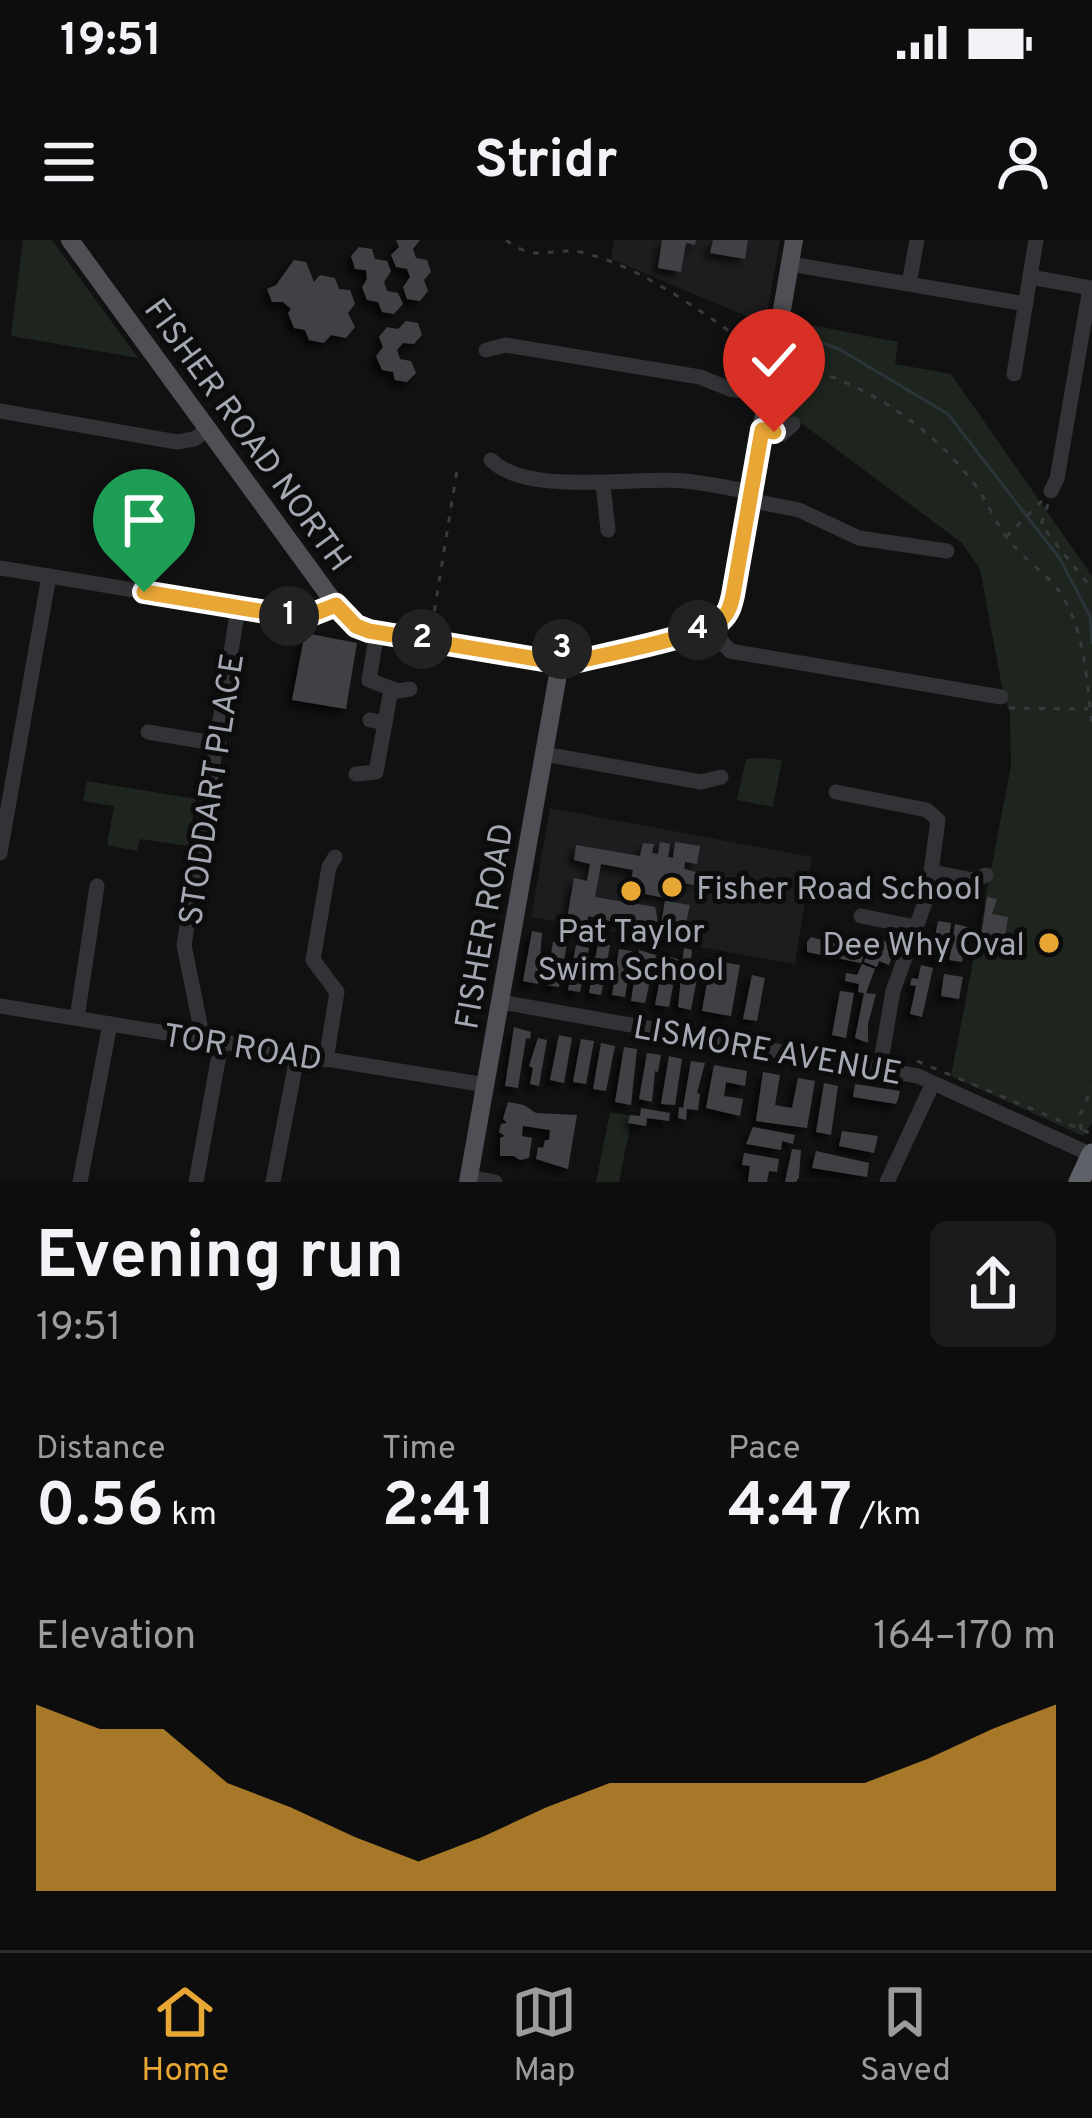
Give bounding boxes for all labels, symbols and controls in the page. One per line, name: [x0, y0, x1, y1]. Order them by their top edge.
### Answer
text: 19:51: [60, 14, 162, 71]
text: Stridr: [475, 128, 617, 197]
icon: menu: [36, 129, 102, 195]
icon: person: [990, 129, 1056, 195]
street label: FISHER ROAD NORTH: [133, 292, 359, 581]
pin: [723, 309, 825, 432]
icon: check: [741, 327, 807, 393]
pin: [93, 469, 195, 592]
icon: arrive: [111, 487, 177, 553]
pin: 1: [259, 586, 319, 646]
text: 1: [282, 595, 296, 637]
pin: 4: [668, 600, 728, 660]
pin: 2: [392, 609, 452, 669]
text: 4: [687, 609, 709, 651]
text: 2: [412, 618, 432, 660]
pin: 3: [532, 619, 592, 679]
text: 3: [552, 628, 572, 670]
street label: STODDART PLACE: [172, 651, 256, 928]
street label: FISHER ROAD: [448, 820, 526, 1033]
place label: Fisher Road School: [696, 870, 981, 912]
marker: Fisher Road School: [659, 874, 685, 900]
marker: Pat Taylor Swim School: [618, 878, 644, 904]
place label: Pat Taylor Swim School: [537, 913, 725, 993]
place label: Dee Why Oval: [822, 926, 1025, 968]
marker: Dee Why Oval: [1036, 930, 1062, 956]
street label: LISMORE AVENUE: [630, 1009, 905, 1097]
street label: TOR ROAD: [160, 1017, 325, 1083]
text: Evening run: [36, 1218, 404, 1301]
button: share: [930, 1221, 1056, 1347]
text: 19:51: [36, 1305, 121, 1354]
text: Distance: [36, 1429, 166, 1471]
text: Time: [382, 1429, 456, 1471]
text: Pace: [728, 1429, 801, 1471]
text: 0.56: [36, 1471, 164, 1547]
text: 2:41: [382, 1471, 496, 1547]
text: 4:47: [728, 1471, 852, 1547]
text: km: [164, 1495, 217, 1537]
text: /km: [852, 1495, 921, 1537]
text: Elevation: [36, 1614, 196, 1663]
text: 164–170 m: [873, 1614, 1056, 1663]
tab: Home: [141, 1979, 229, 2093]
tab: Map: [511, 1979, 577, 2093]
tab: Saved: [860, 1979, 951, 2093]

